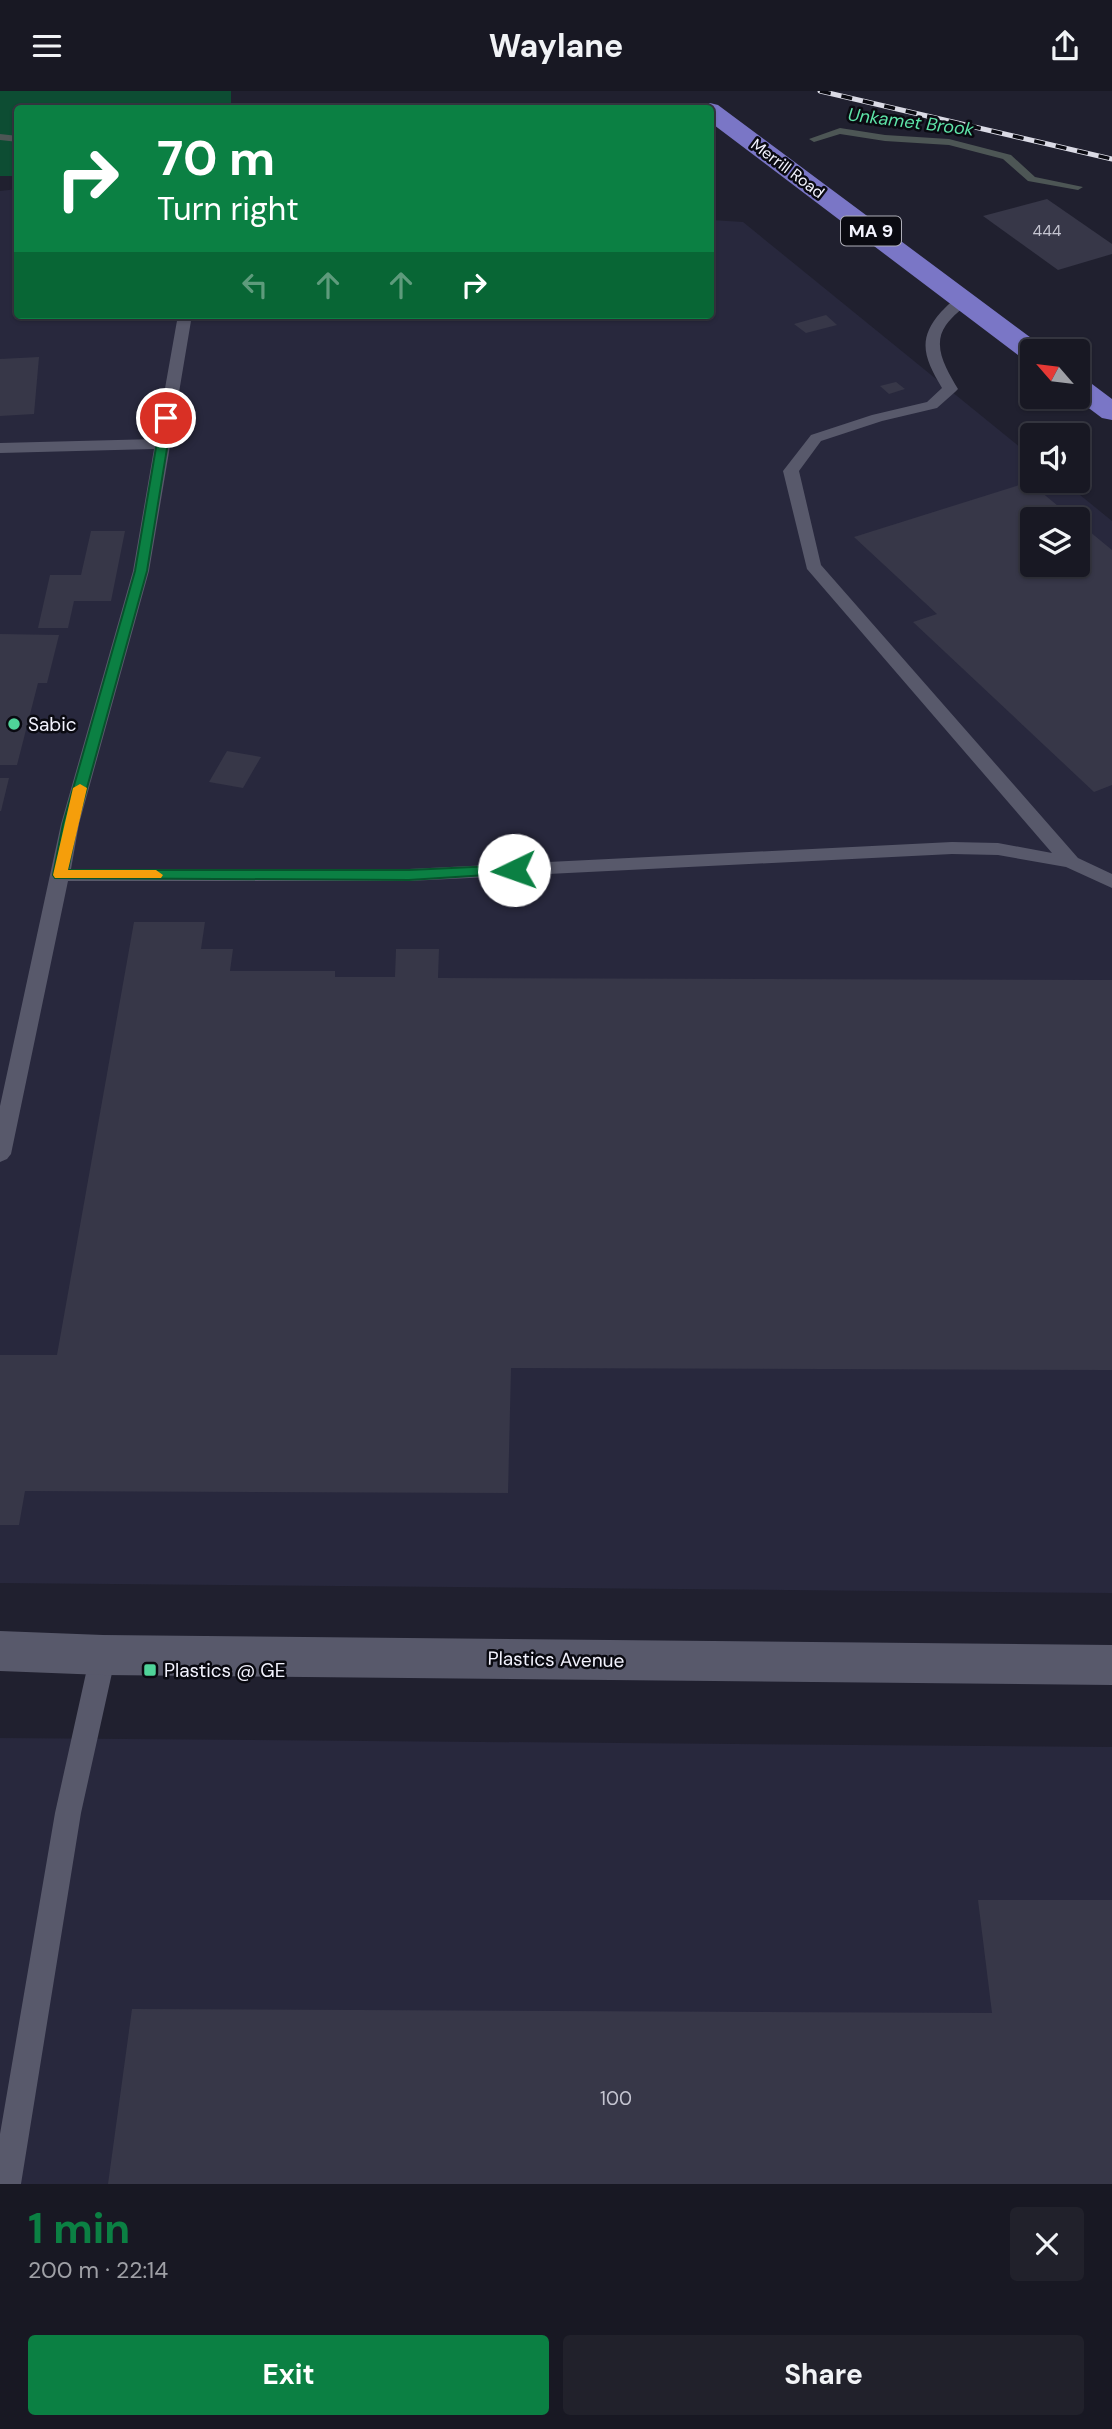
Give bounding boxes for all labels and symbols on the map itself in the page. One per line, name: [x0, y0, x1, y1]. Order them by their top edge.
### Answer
water label: Unkamet Brook: [847, 102, 976, 142]
street label: Merrill Road: [747, 134, 829, 203]
road number: MA 9: [841, 216, 901, 245]
house number: 444: [1032, 220, 1062, 241]
north arrow: [1020, 339, 1090, 409]
pin: [136, 388, 196, 448]
place label: Sabic: [28, 712, 77, 737]
marker: Sabic: [6, 716, 22, 732]
position arrow: [477, 833, 551, 907]
street label: Plastics Avenue: [487, 1646, 625, 1673]
place label: Plastics @ GE: [164, 1658, 285, 1683]
marker: Plastics @ GE: [142, 1662, 158, 1678]
house number: 100: [600, 2086, 632, 2111]

